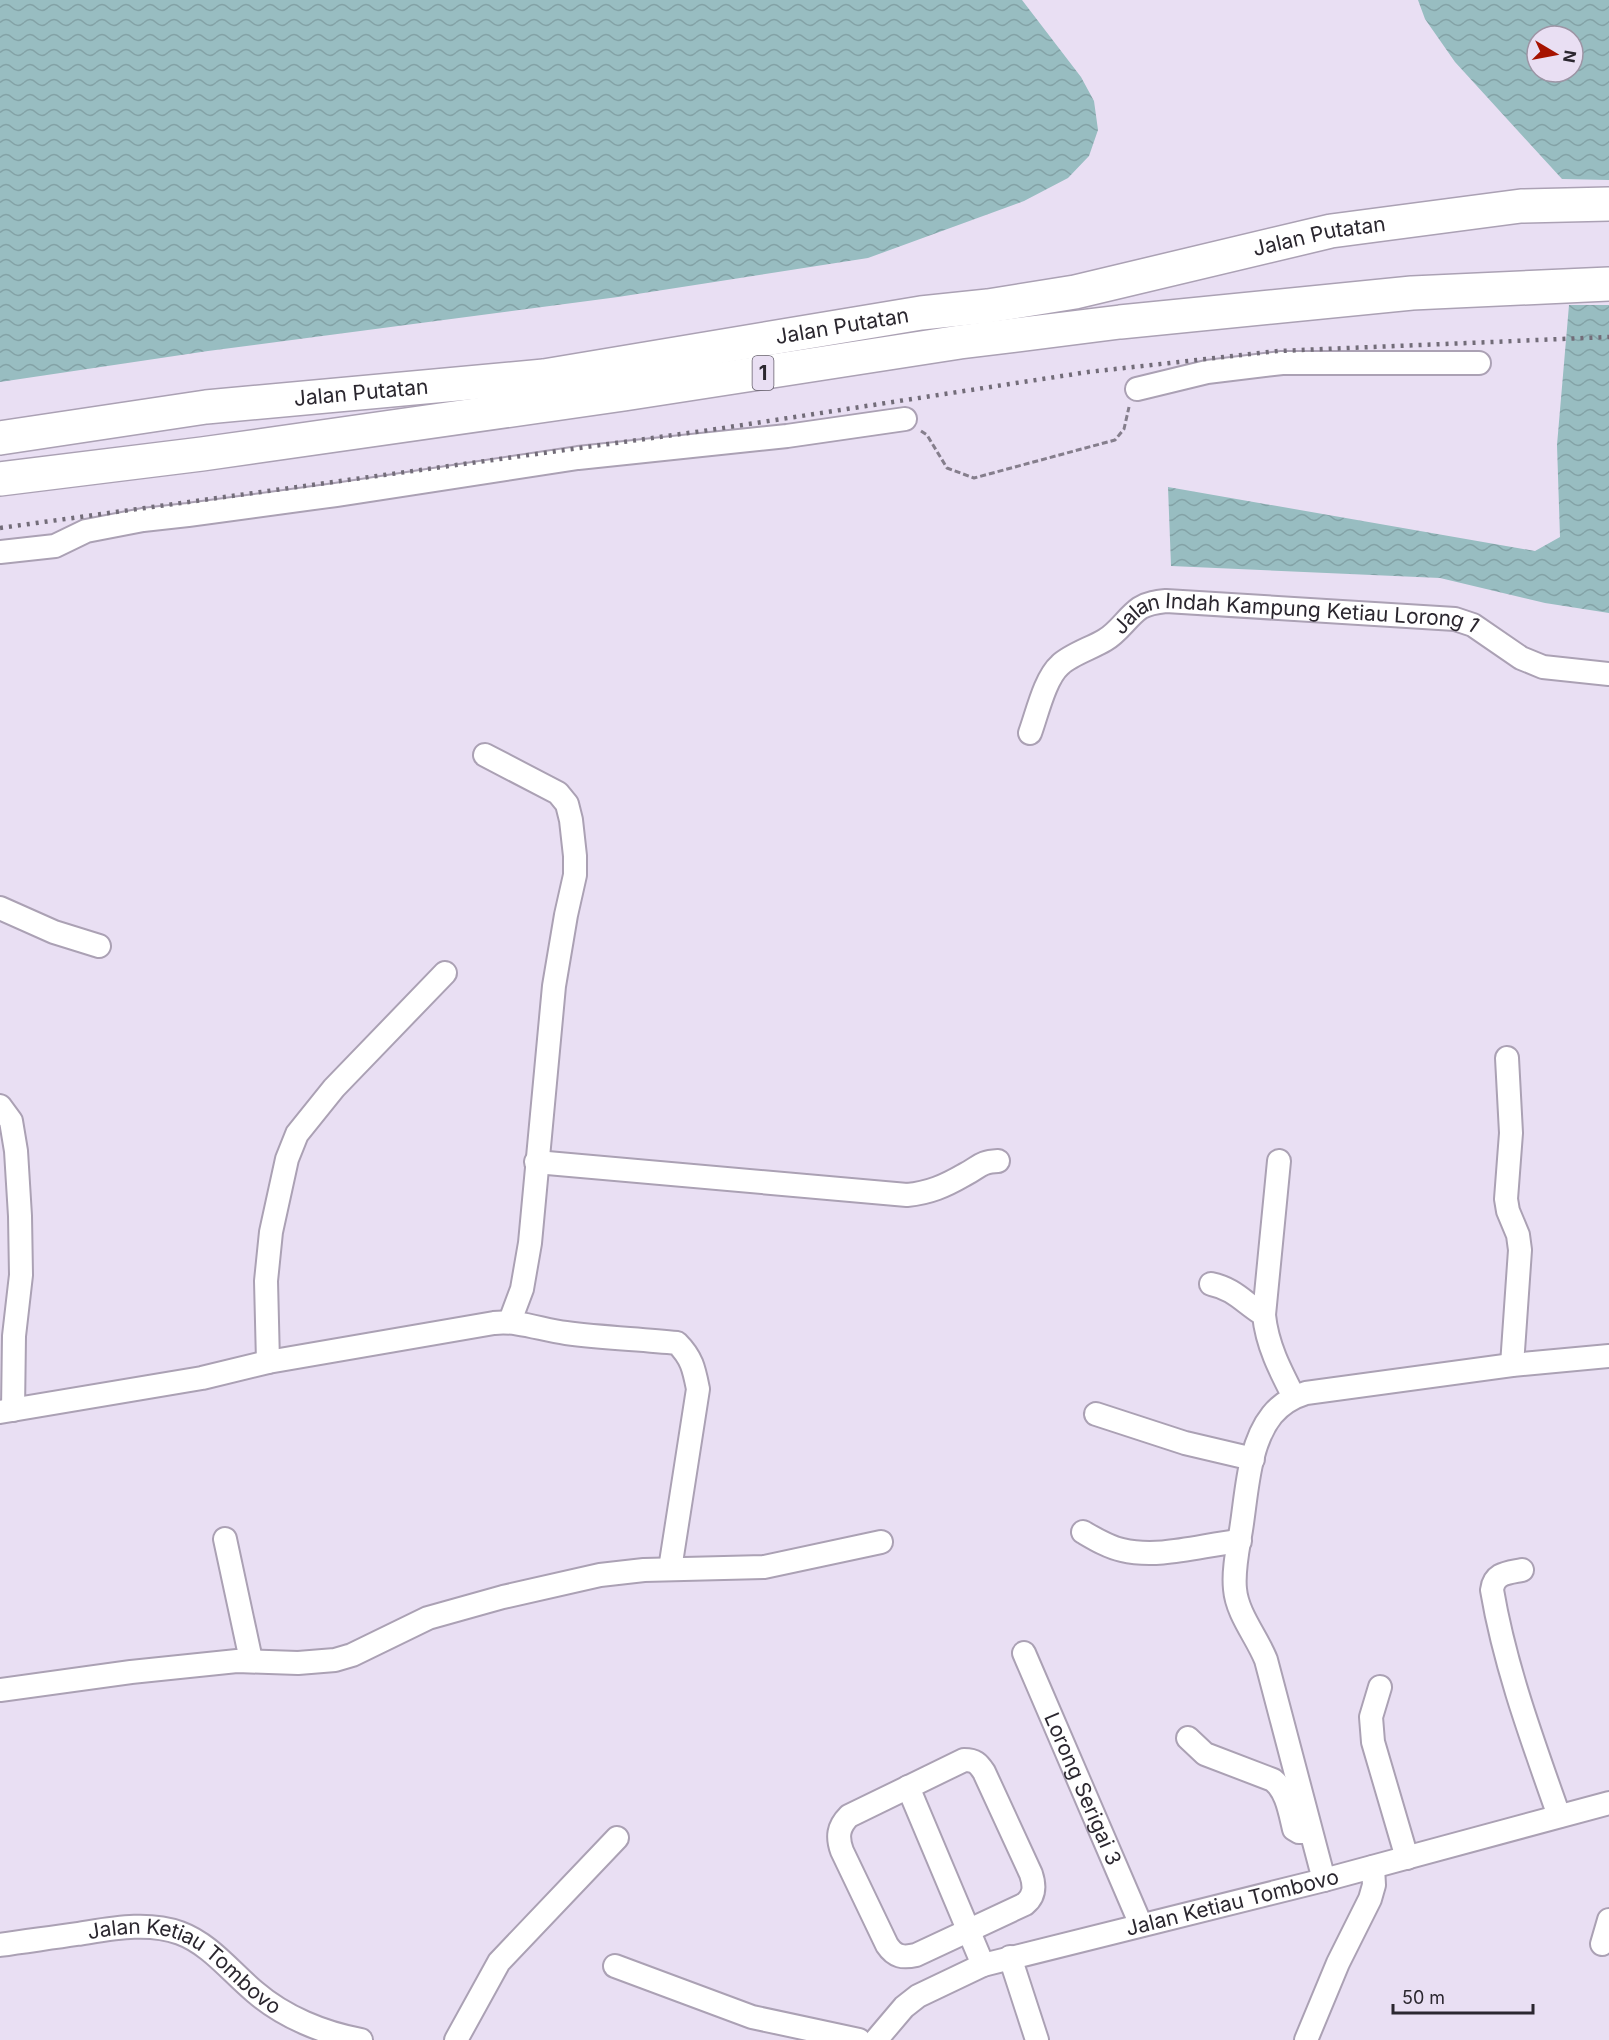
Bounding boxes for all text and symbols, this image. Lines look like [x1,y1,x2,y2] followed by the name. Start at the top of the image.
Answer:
[1525,24,1585,84] north arrow
[1559,49,1581,64] text: N
[1250,211,1387,261] street label: Jalan Putatan
[773,302,911,349] street label: Jalan Putatan
[752,356,774,390] road number: 1
[293,374,429,411] street label: Jalan Putatan
[1107,588,1484,639] text: Jalan Indah Kampung Ketiau Lorong 1
[1111,619,1485,651] street label: Jalan Indah Kampung Ketiau Lorong 1
[1039,1709,1127,1869] street label: Lorong Serigai 3
[1123,1864,1341,1941] street label: Jalan Ketiau Tombovo
[86,1914,286,2019] street label: Jalan Ketiau Tombovo
[1393,1977,1532,2015] scale bar
[1402,1987,1445,2008] text: 50 m

